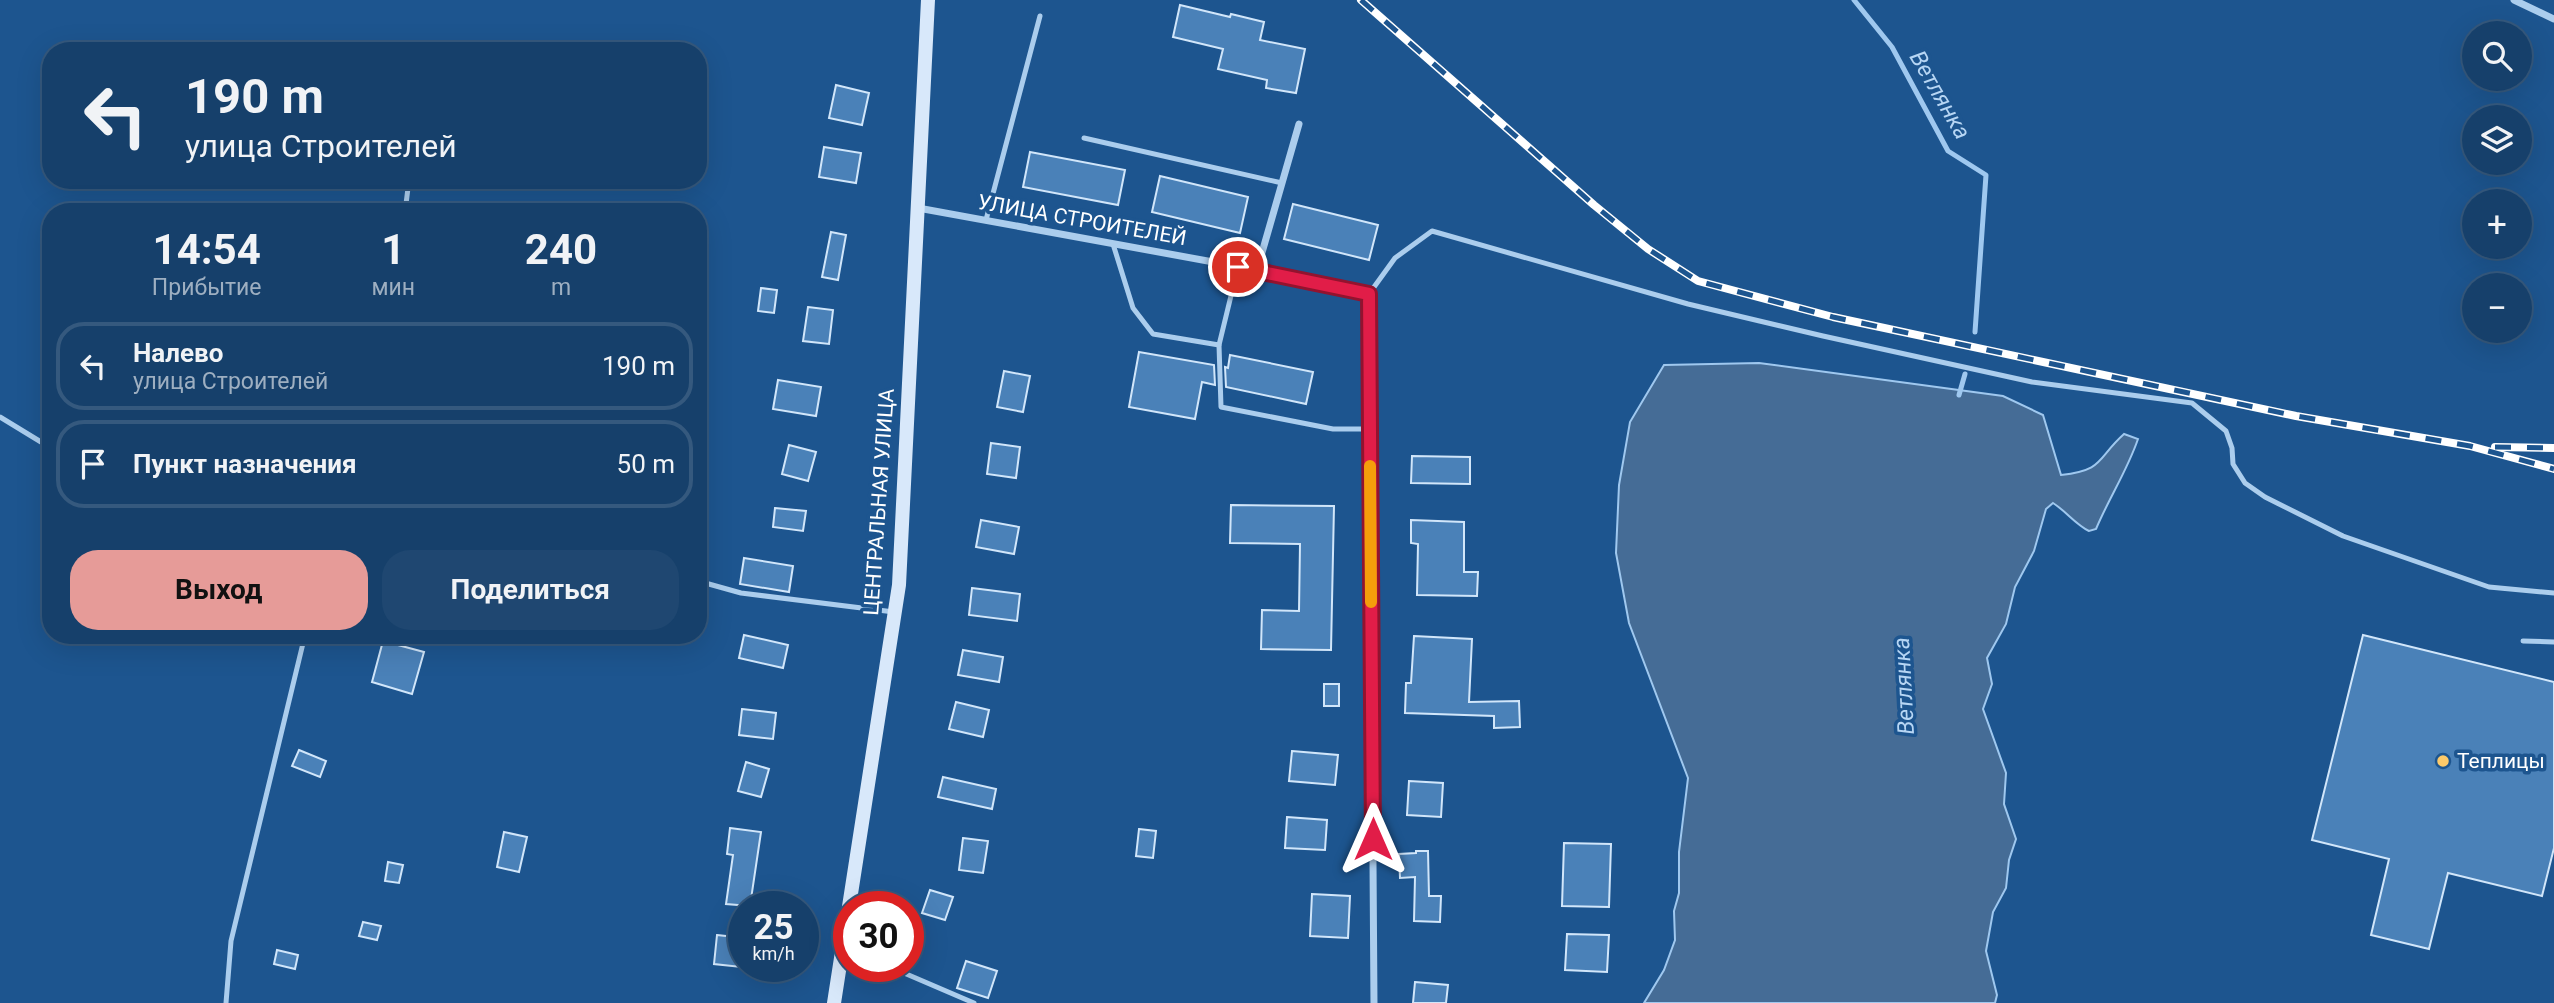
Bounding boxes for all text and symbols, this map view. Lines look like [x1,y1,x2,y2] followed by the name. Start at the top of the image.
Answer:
[2462,21,2532,343] map controls
[2462,21,2532,91] button: search
[1904,46,1976,144] water label: Ветлянка
[185,68,324,125] text: 190 m
[70,70,161,161] icon: left
[2462,105,2532,175] button: layers
[185,127,457,165] text: улица Строителей
[2462,189,2532,259] button: +
[976,190,1188,250] street label: УЛИЦА СТРОИТЕЛЕЙ
[153,225,261,274] text: 14:54
[381,225,405,274] text: 1
[525,225,597,274] text: 240
[1208,237,1268,297] pin
[1219,248,1257,286] icon: arrive
[2462,273,2532,343] button: −
[152,274,262,301] text: Прибытие
[371,274,415,301] text: мин
[551,274,571,301] text: m
[133,338,223,368] text: Налево
[74,347,112,385] icon: left
[602,351,675,381] text: 190 m
[133,368,328,395] text: улица Строителей
[859,387,899,616] street label: ЦЕНТРАЛЬНАЯ УЛИЦА
[74,445,112,483] icon: arrive
[133,449,357,479] text: Пункт назначения
[617,449,675,479] text: 50 m
[70,550,368,630] button: Выход
[382,550,679,630] button: Поделиться
[1888,637,1920,735] water label: Ветлянка
[2457,749,2545,773] place label: Теплицы
[2435,753,2451,769] marker: Теплицы
[1336,802,1410,876] position arrow
[833,891,924,982] speed limit sign: 30
[753,907,794,948] text: 25
[752,943,795,964] text: km/h

